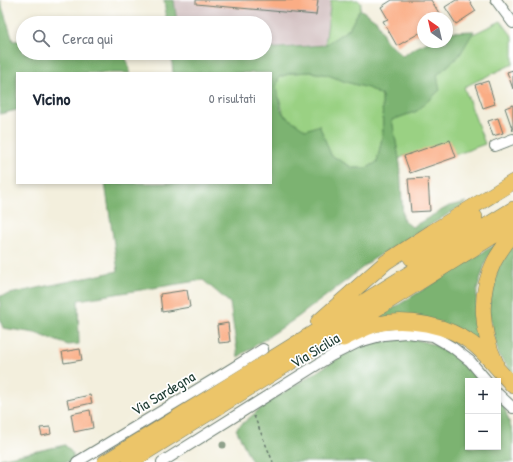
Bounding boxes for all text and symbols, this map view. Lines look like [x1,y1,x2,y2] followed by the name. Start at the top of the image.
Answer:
[417,12,453,48] north arrow
[16,16,272,60] search box
[30,27,52,49] icon: search
[62,28,113,49] text: Cerca qui
[32,87,70,110] text: Vicino
[209,89,256,107] text: 0 risultati
[287,327,344,373] street label: Via Sicilia
[127,366,199,420] street label: Via Sardegna
[465,378,501,450] map controls
[465,378,501,414] button: +
[465,414,501,450] button: −

